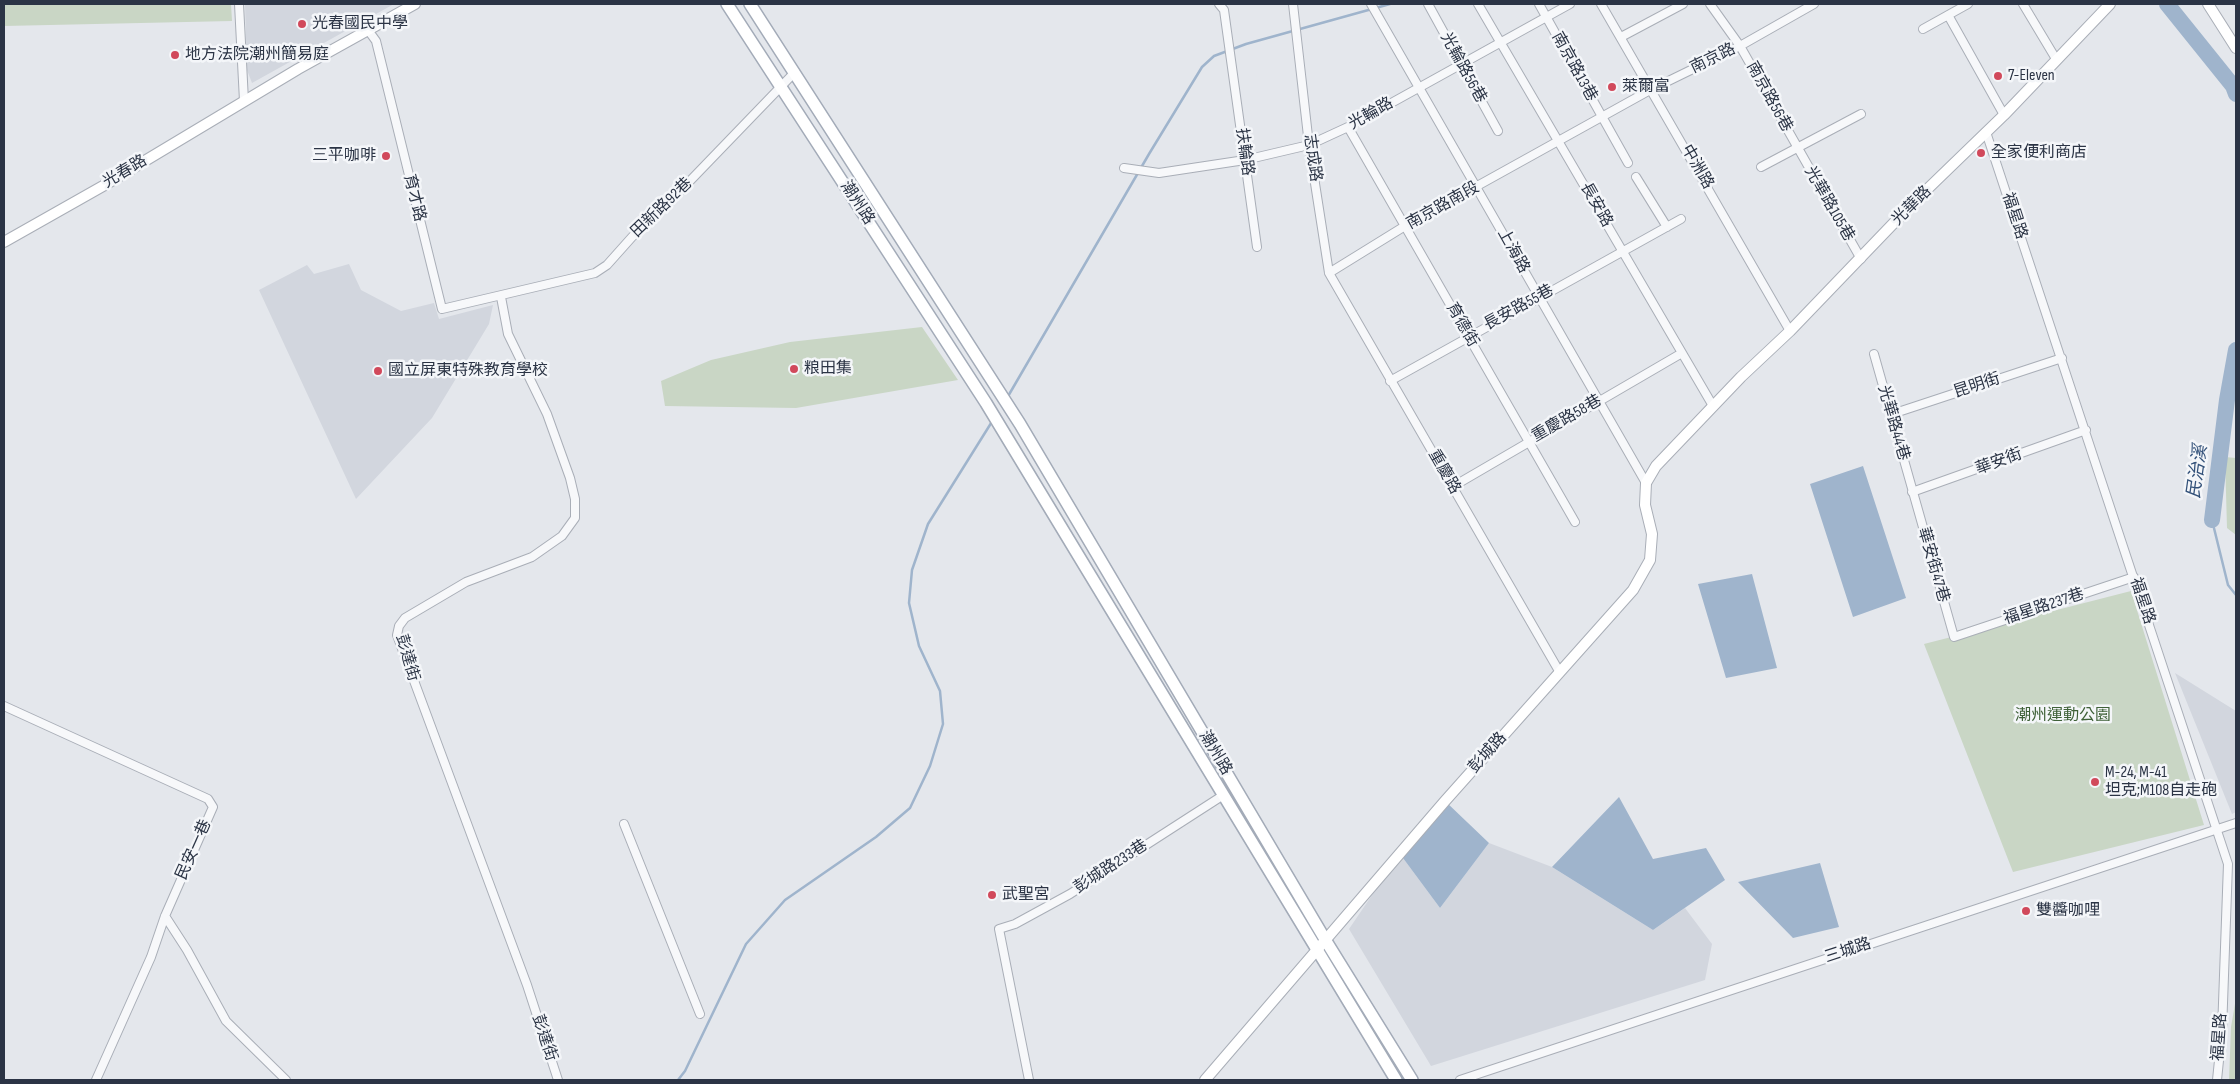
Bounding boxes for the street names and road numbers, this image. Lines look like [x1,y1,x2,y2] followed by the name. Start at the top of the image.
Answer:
[1436,29,1490,107] street label: 光輪路56巷
[1547,29,1601,105] street label: 南京路13巷
[1687,40,1739,78] street label: 南京路
[1742,58,1796,136] street label: 南京路56巷
[1345,94,1397,134] street label: 光輪路
[1231,127,1257,177] street label: 扶輪路
[1299,133,1325,183] street label: 志成路
[1677,141,1717,193] street label: 中洲路
[99,151,151,193] street label: 光春路
[1800,163,1858,245] street label: 光華路105巷
[399,172,429,224] street label: 育才路
[627,174,697,242] street label: 田新路92巷
[836,178,878,228] street label: 潮州路
[1403,178,1483,234] street label: 南京路南段
[1576,179,1616,231] street label: 長安路
[1888,182,1936,230] street label: 光華路
[1997,190,2031,242] street label: 福星路
[1493,225,1533,277] street label: 上海路
[1481,281,1557,335] street label: 長安路55巷
[1442,299,1482,351] street label: 育德街
[1951,369,2003,403] street label: 昆明街
[1873,383,1913,463] street label: 光華路44巷
[1529,391,1605,447] street label: 重慶路58巷
[1973,445,2025,479] street label: 華安街
[1424,446,1464,498] street label: 重慶路
[1913,525,1953,605] street label: 華安街47巷
[2125,575,2159,627] street label: 福星路
[2001,585,2087,629] street label: 福星路237巷
[391,632,423,684] street label: 彭達街
[1194,727,1236,779] street label: 潮州路
[1465,729,1511,777] street label: 彭城路
[172,817,216,883] street label: 民安一巷
[1071,836,1151,898] street label: 彭城路233巷
[1822,934,1874,968] street label: 三城路
[527,1012,561,1064] street label: 彭達街
[2209,1012,2231,1062] street label: 福星路

